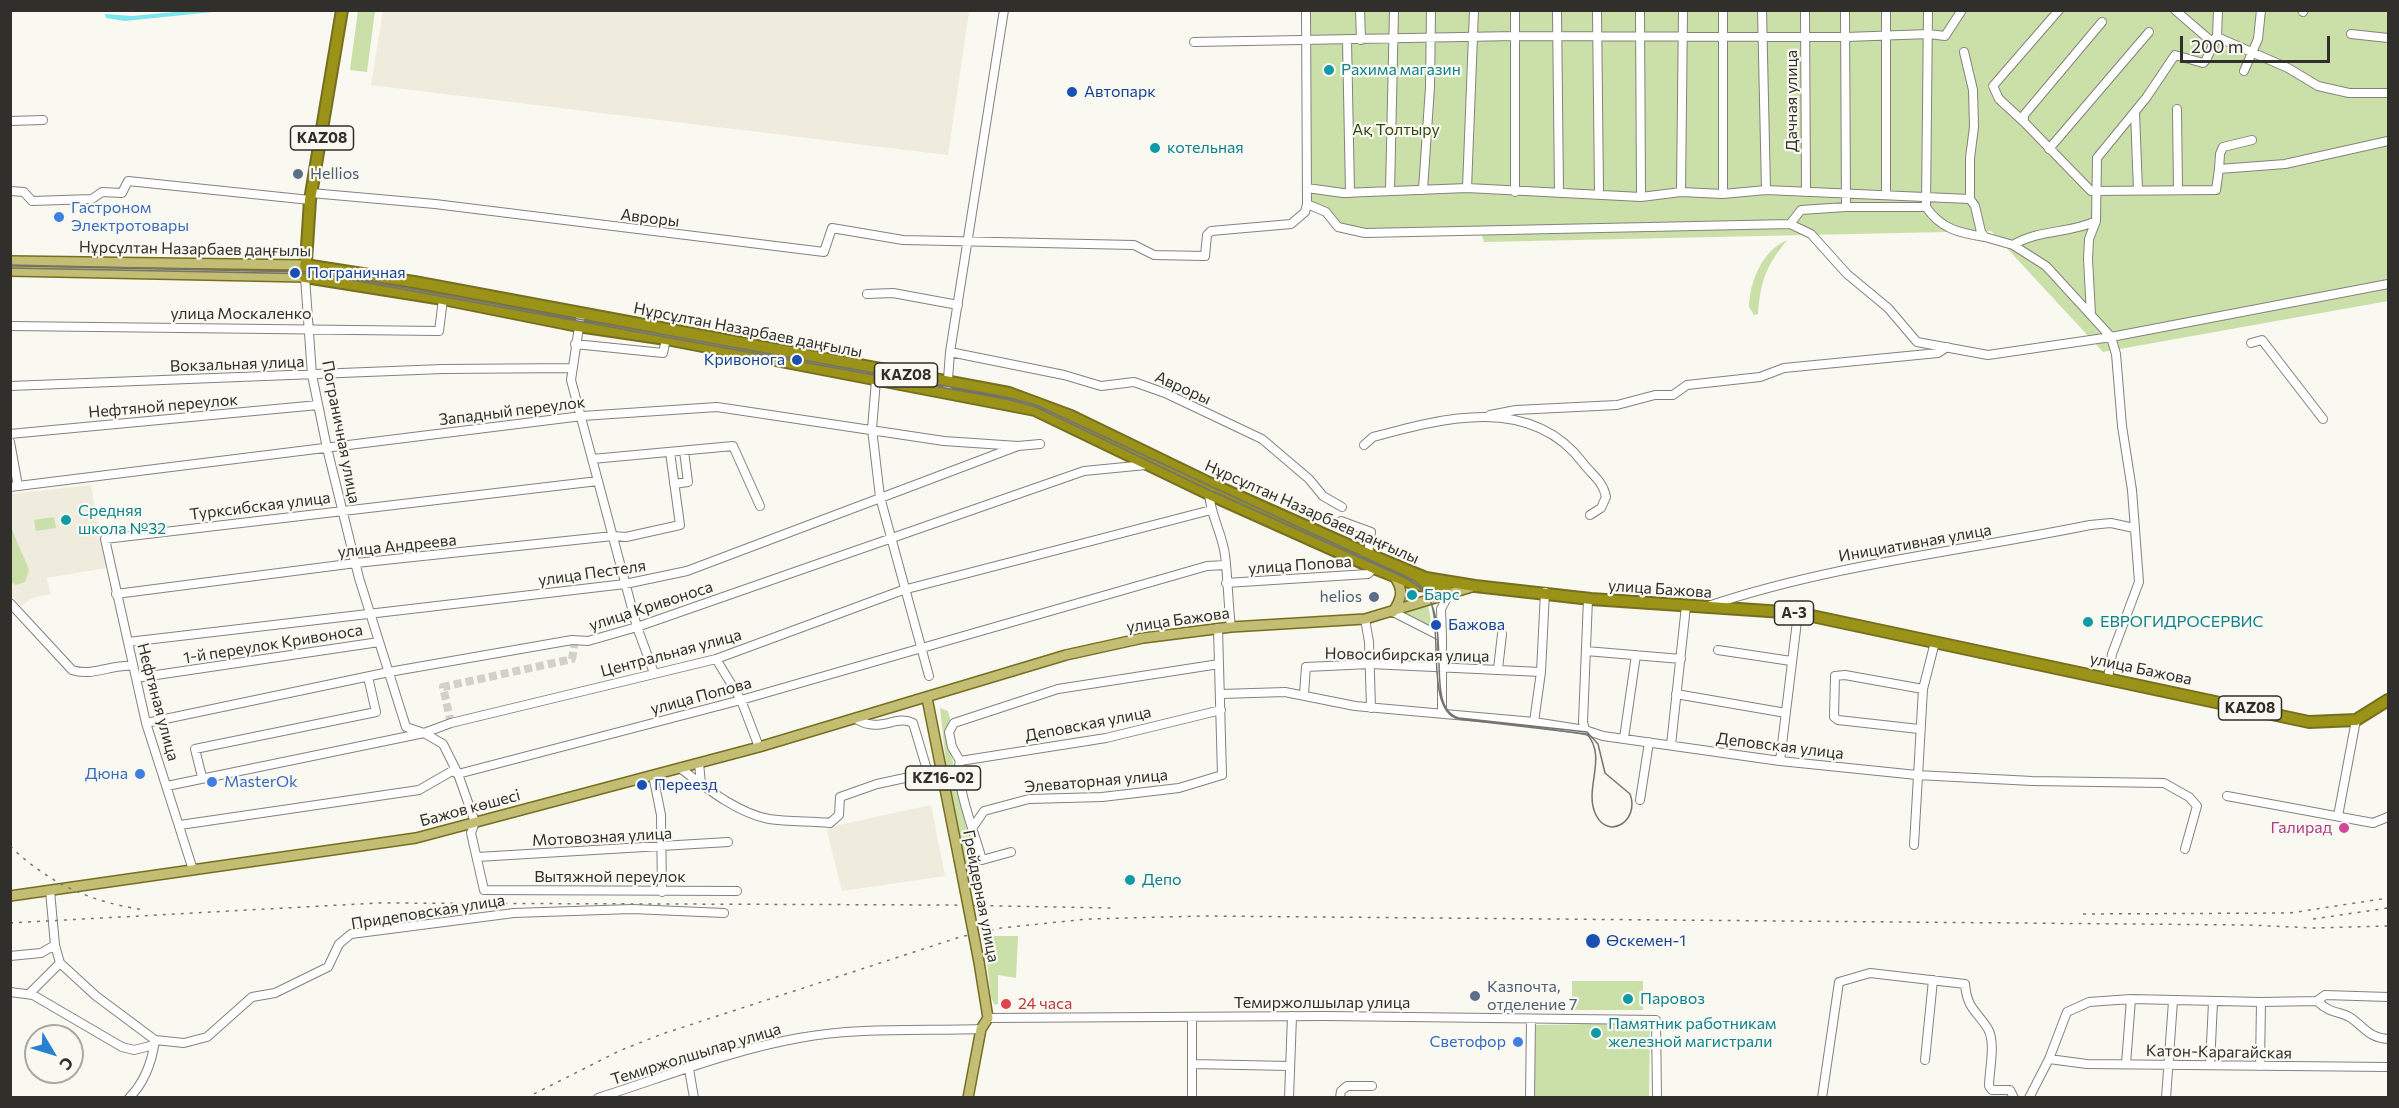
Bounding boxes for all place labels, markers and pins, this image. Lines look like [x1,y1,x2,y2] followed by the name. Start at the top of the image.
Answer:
[1341,60,1461,80] place label: Рахима магазин
[1322,63,1336,77] marker: Рахима магазин
[1084,82,1156,102] place label: Автопарк
[1065,85,1079,99] marker: Автопарк
[1167,138,1244,158] place label: котельная
[1148,141,1162,155] marker: котельная
[310,164,359,184] place label: Hellios
[291,167,305,181] marker: Hellios
[71,198,189,236] place label: Гастроном Электротовары
[52,210,66,224] marker: Гастроном Электротовары
[307,263,406,283] place label: Пограничная
[288,266,302,280] marker: Пограничная
[704,350,785,370] place label: Кривонога
[790,353,804,367] marker: Кривонога
[78,501,166,539] place label: Средняя школа №32
[59,513,73,527] marker: Средняя школа №32
[1424,585,1460,605] place label: Барс
[1320,587,1362,607] place label: helios
[1405,588,1419,602] marker: Барс
[1367,590,1381,604] marker: helios
[2100,612,2264,632] place label: ЕВРОГИДРОСЕРВИС
[1448,615,1505,635] place label: Бажова
[2081,615,2095,629] marker: ЕВРОГИДРОСЕРВИС
[1429,618,1443,632] marker: Бажова
[85,764,128,784] place label: Дюна
[133,767,147,781] marker: Дюна
[224,772,298,792] place label: MasterOk
[205,775,219,789] marker: MasterOk
[654,775,718,795] place label: Переезд
[635,778,649,792] marker: Переезд
[2271,818,2332,838] place label: Галирад
[2337,821,2351,835] marker: Галирад
[1142,870,1182,890] place label: Депо
[1123,873,1137,887] marker: Депо
[1606,931,1686,951] place label: Өскемен-1
[1584,932,1602,950] marker: Өскемен-1
[1487,977,1577,1015] place label: Казпочта, отделение 7
[1468,989,1482,1003] marker: Казпочта, отделение 7
[1640,989,1705,1009] place label: Паровоз
[1621,992,1635,1006] marker: Паровоз
[1018,994,1072,1014] place label: 24 часа
[999,997,1013,1011] marker: 24 часа
[1608,1014,1776,1052] place label: Памятник работникам железной магистрали
[1589,1026,1603,1040] marker: Памятник работникам железной магистрали
[1430,1032,1506,1052] place label: Светофор
[1511,1035,1525,1049] marker: Светофор

